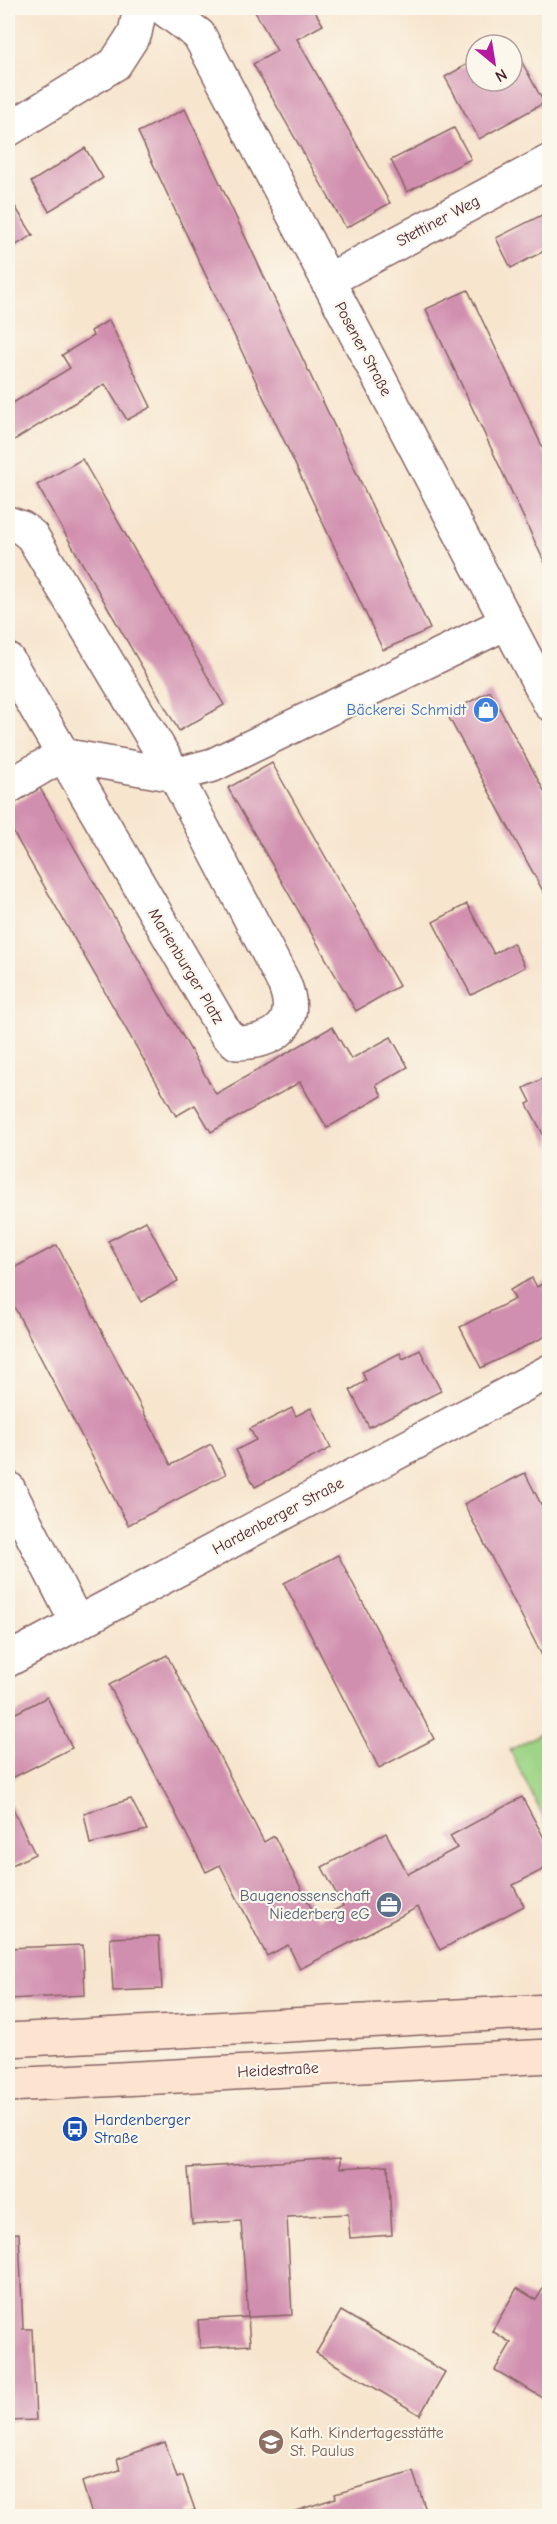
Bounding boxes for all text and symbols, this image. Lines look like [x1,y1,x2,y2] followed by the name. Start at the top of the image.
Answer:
[464,33,524,93] north arrow
[492,65,510,86] text: N
[393,192,483,250] street label: Stettiner Weg
[331,299,395,399] street label: Posener Straße
[471,695,501,725] shop icon: Bäckerei Schmidt
[347,701,466,719] place label: Bäckerei Schmidt
[144,905,228,1027] street label: Marienburger Platz
[209,1474,347,1558] street label: Hardenberger Straße
[240,1887,370,1923] place label: Baugenossenschaft Niederberg eG
[374,1890,404,1920] office icon: Baugenossenschaft Niederberg eG
[237,2059,319,2081] street label: Heidestraße
[94,2111,191,2147] place label: Hardenberger Straße
[60,2114,90,2144] bus stop icon: Hardenberger Straße
[290,2424,444,2460] place label: Kath. Kindertagesstätte St. Paulus
[256,2427,286,2457] school or university icon: Kath. Kindertagesstätte St. Paulus

